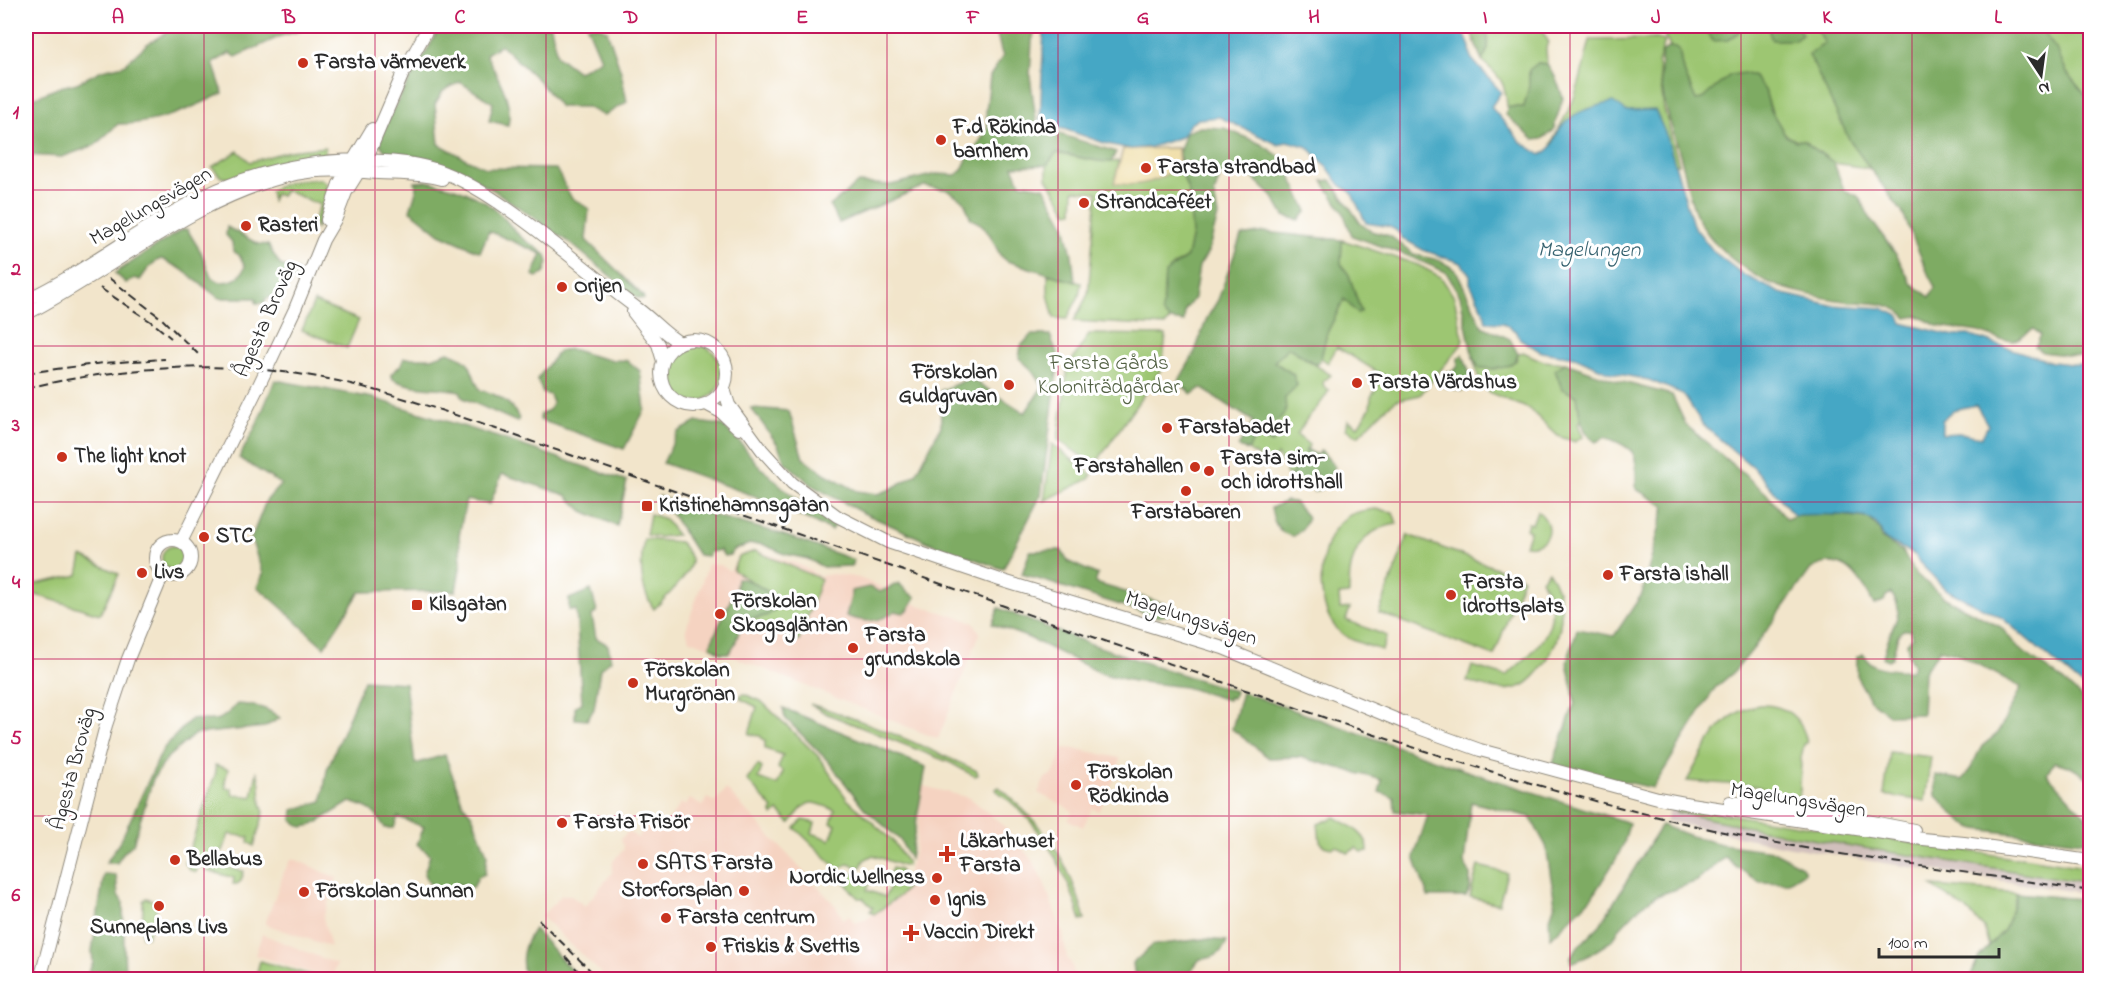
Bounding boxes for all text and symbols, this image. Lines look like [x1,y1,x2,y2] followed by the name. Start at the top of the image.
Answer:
[112,4,124,33] text: A
[281,4,296,33] text: B
[455,4,466,33] text: C
[623,4,638,33] text: D
[796,4,808,33] text: E
[966,4,980,33] text: F
[1137,4,1150,33] text: G
[1308,4,1320,33] text: H
[1483,4,1488,33] text: I
[1651,4,1661,33] text: J
[1822,4,1833,33] text: K
[1994,4,2002,33] text: L
[2011,45,2071,105] north arrow
[314,48,466,78] place label: Farsta värmeverk
[296,56,310,70] marker: Farsta värmeverk
[2036,75,2052,101] text: N
[13,99,20,128] text: 1
[952,113,1056,167] place label: F.d Rökinda barnhem
[934,133,948,147] marker: F.d Rökinda barnhem
[1157,153,1316,183] place label: Farsta strandbad
[84,160,219,256] street label: Magelungsvägen
[1139,161,1153,175] marker: Farsta strandbad
[1096,188,1213,218] place label: Strandcaféet
[1077,196,1091,210] marker: Strandcaféet
[258,211,319,241] place label: Rasteri
[239,219,253,233] marker: Rasteri
[1538,235,1641,267] water label: Magelungen
[227,255,308,383] street label: Ågesta Broväg
[10,256,21,285] text: 2
[574,272,622,302] place label: Orijen
[555,280,569,294] marker: Orijen
[1038,349,1180,405] park label: Farsta Gårds Koloniträdgårdar
[899,358,997,414] place label: Förskolan Guldgruvan
[1368,368,1517,398] place label: Farsta Värdshus
[1350,376,1364,390] marker: Farsta Värdshus
[1002,378,1016,392] marker: Förskolan Guldgruvan
[11,412,20,441] text: 3
[1178,413,1291,443] place label: Farstabadet
[1160,421,1174,435] marker: Farstabadet
[74,442,187,474] place label: The light knot
[1220,444,1343,498] place label: Farsta sim- och idrottshall
[55,450,69,464] marker: The light knot
[1073,452,1183,482] place label: Farstahallen
[1188,460,1202,474] marker: Farstahallen
[1202,464,1216,478] marker: Farsta sim- och idrottshall
[1179,484,1193,498] marker: Farstabaren
[659,491,829,523] place label: Kristinehamnsgatan
[1130,498,1241,528] place label: Farstabaren
[640,499,654,513] marker: Kristinehamnsgatan
[216,522,254,552] place label: STC
[197,530,211,544] marker: STC
[154,558,185,588] place label: Livs
[1619,560,1729,590] place label: Farsta ishall
[135,566,149,580] marker: Livs
[1462,568,1565,622] place label: Farsta idrottsplats
[1601,568,1615,582] marker: Farsta ishall
[12,569,21,598] text: 4
[1121,584,1261,656] street label: Magelungsvägen
[731,587,848,643] place label: Förskolan Skogsgläntan
[1444,588,1458,602] marker: Farsta idrottsplats
[429,590,507,622] place label: Kilsgatan
[410,598,424,612] marker: Kilsgatan
[713,607,727,621] marker: Förskolan Skogsgläntan
[864,621,960,677] place label: Farsta grundskola
[846,641,860,655] marker: Farsta grundskola
[644,656,735,712] place label: Förskolan Murgrönan
[626,676,640,690] marker: Förskolan Murgrönan
[42,704,107,834] street label: Ågesta Broväg
[10,725,22,754] text: 5
[1087,758,1173,812] place label: Förskolan Rödkinda
[1728,775,1868,828] street label: Magelungsvägen
[1069,778,1083,792] marker: Förskolan Rödkinda
[573,808,691,838] place label: Farsta Frisör
[555,816,569,830] marker: Farsta Frisör
[959,827,1055,881] place label: Läkarhuset Farsta
[186,845,263,875] place label: Bellabus
[938,845,956,863] marker: Läkarhuset Farsta
[655,849,773,879] place label: SATS Farsta
[168,853,182,867] marker: Bellabus
[636,857,650,871] marker: SATS Farsta
[789,863,925,893] place label: Nordic Wellness
[930,871,944,885] marker: Nordic Wellness
[621,876,732,906] place label: Storforsplan
[315,877,474,907] place label: Förskolan Sunnan
[12,882,21,911] text: 6
[737,884,751,898] marker: Storforsplan
[297,885,311,899] marker: Förskolan Sunnan
[947,885,987,917] place label: Ignis
[928,893,942,907] marker: Ignis
[152,899,166,913] marker: Sunneplans Livs
[677,903,815,933] place label: Farsta centrum
[659,911,673,925] marker: Farsta centrum
[90,913,228,943] place label: Sunneplans Livs
[923,918,1036,948] place label: Vaccin Direkt
[1879,921,1999,959] scale bar
[902,924,920,942] marker: Vaccin Direkt
[1888,931,1928,957] text: 100 m
[722,932,860,962] place label: Friskis & Svettis
[704,940,718,954] marker: Friskis & Svettis

